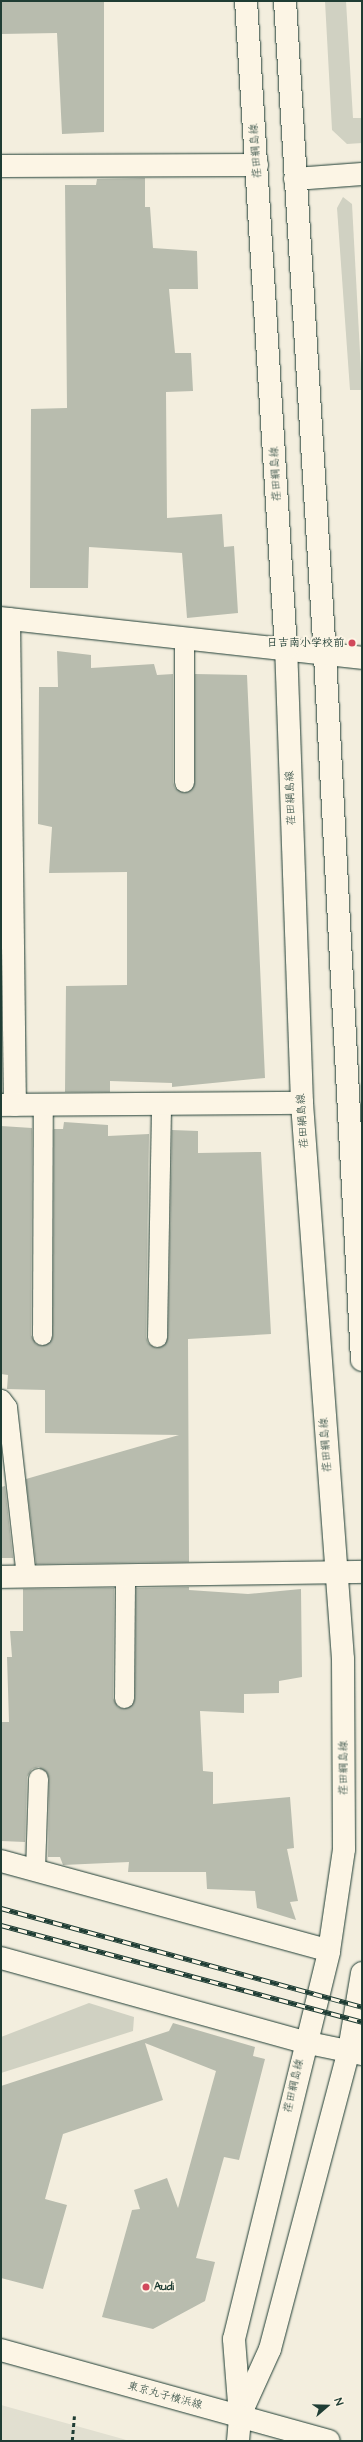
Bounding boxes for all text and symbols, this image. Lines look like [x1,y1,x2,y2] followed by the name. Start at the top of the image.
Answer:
[247,123,265,179] street label: 荏田綱島線
[268,446,284,502] street label: 荏田綱島線
[267,636,344,650] place label: 日吉南小学校前
[347,638,357,648] marker: 日吉南小学校前
[283,770,299,826] street label: 荏田綱島線
[294,1093,312,1149] street label: 荏田綱島線
[317,1417,335,1473] street label: 荏田綱島線
[337,1741,351,1795] street label: 荏田綱島線
[281,2058,307,2114] street label: 荏田綱島線
[154,2280,174,2294] place label: Audi
[141,2282,151,2292] marker: Audi
[126,2380,204,2412] street label: 東京丸子横浜線
[307,2386,347,2426] north arrow
[331,2396,347,2408] text: N

